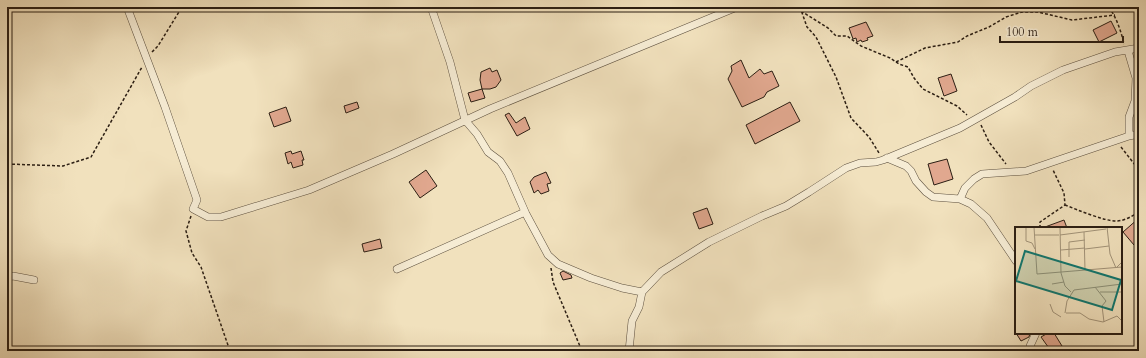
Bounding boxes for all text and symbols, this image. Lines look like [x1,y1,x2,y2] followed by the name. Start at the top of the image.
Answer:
[1000,18,1123,44] scale bar
[1006,24,1039,40] text: 100 m
[1015,227,1122,334] inset map

